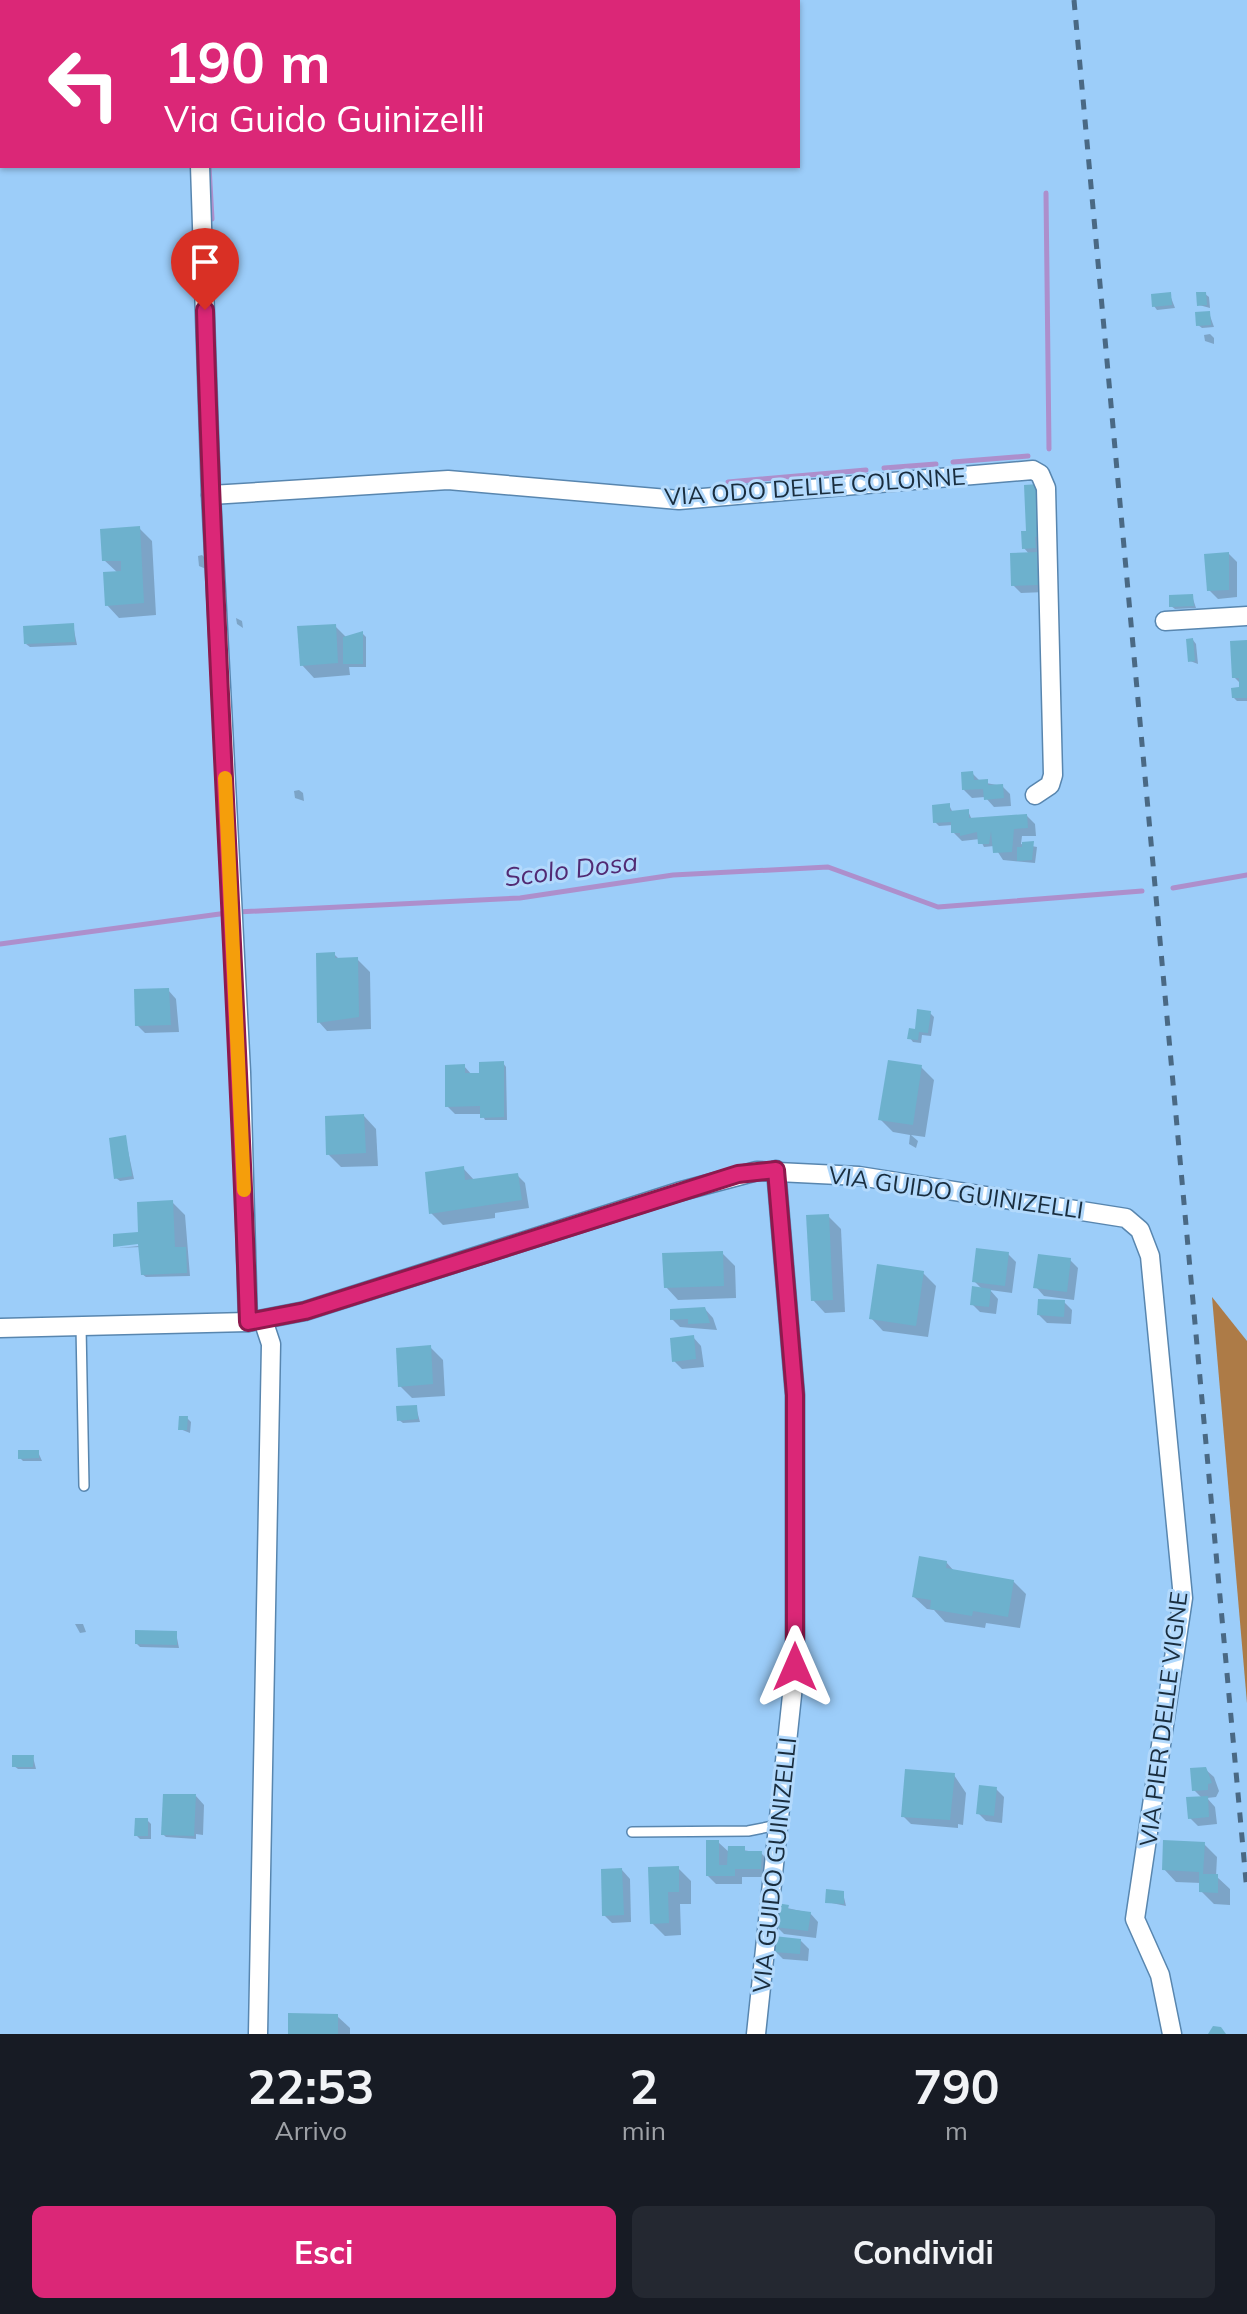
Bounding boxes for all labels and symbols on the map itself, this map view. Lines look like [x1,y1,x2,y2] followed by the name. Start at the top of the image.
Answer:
[171,228,239,310] pin
[663,461,967,511] street label: VIA ODO DELLE COLONNE
[502,844,640,894] water label: Scolo Dosa
[827,1159,1085,1225] street label: VIA GUIDO GUINIZELLI
[1132,1590,1194,1848] street label: VIA PIER DELLE VIGNE
[753,1625,837,1709] position arrow
[746,1736,802,1994] street label: VIA GUIDO GUINIZELLI

